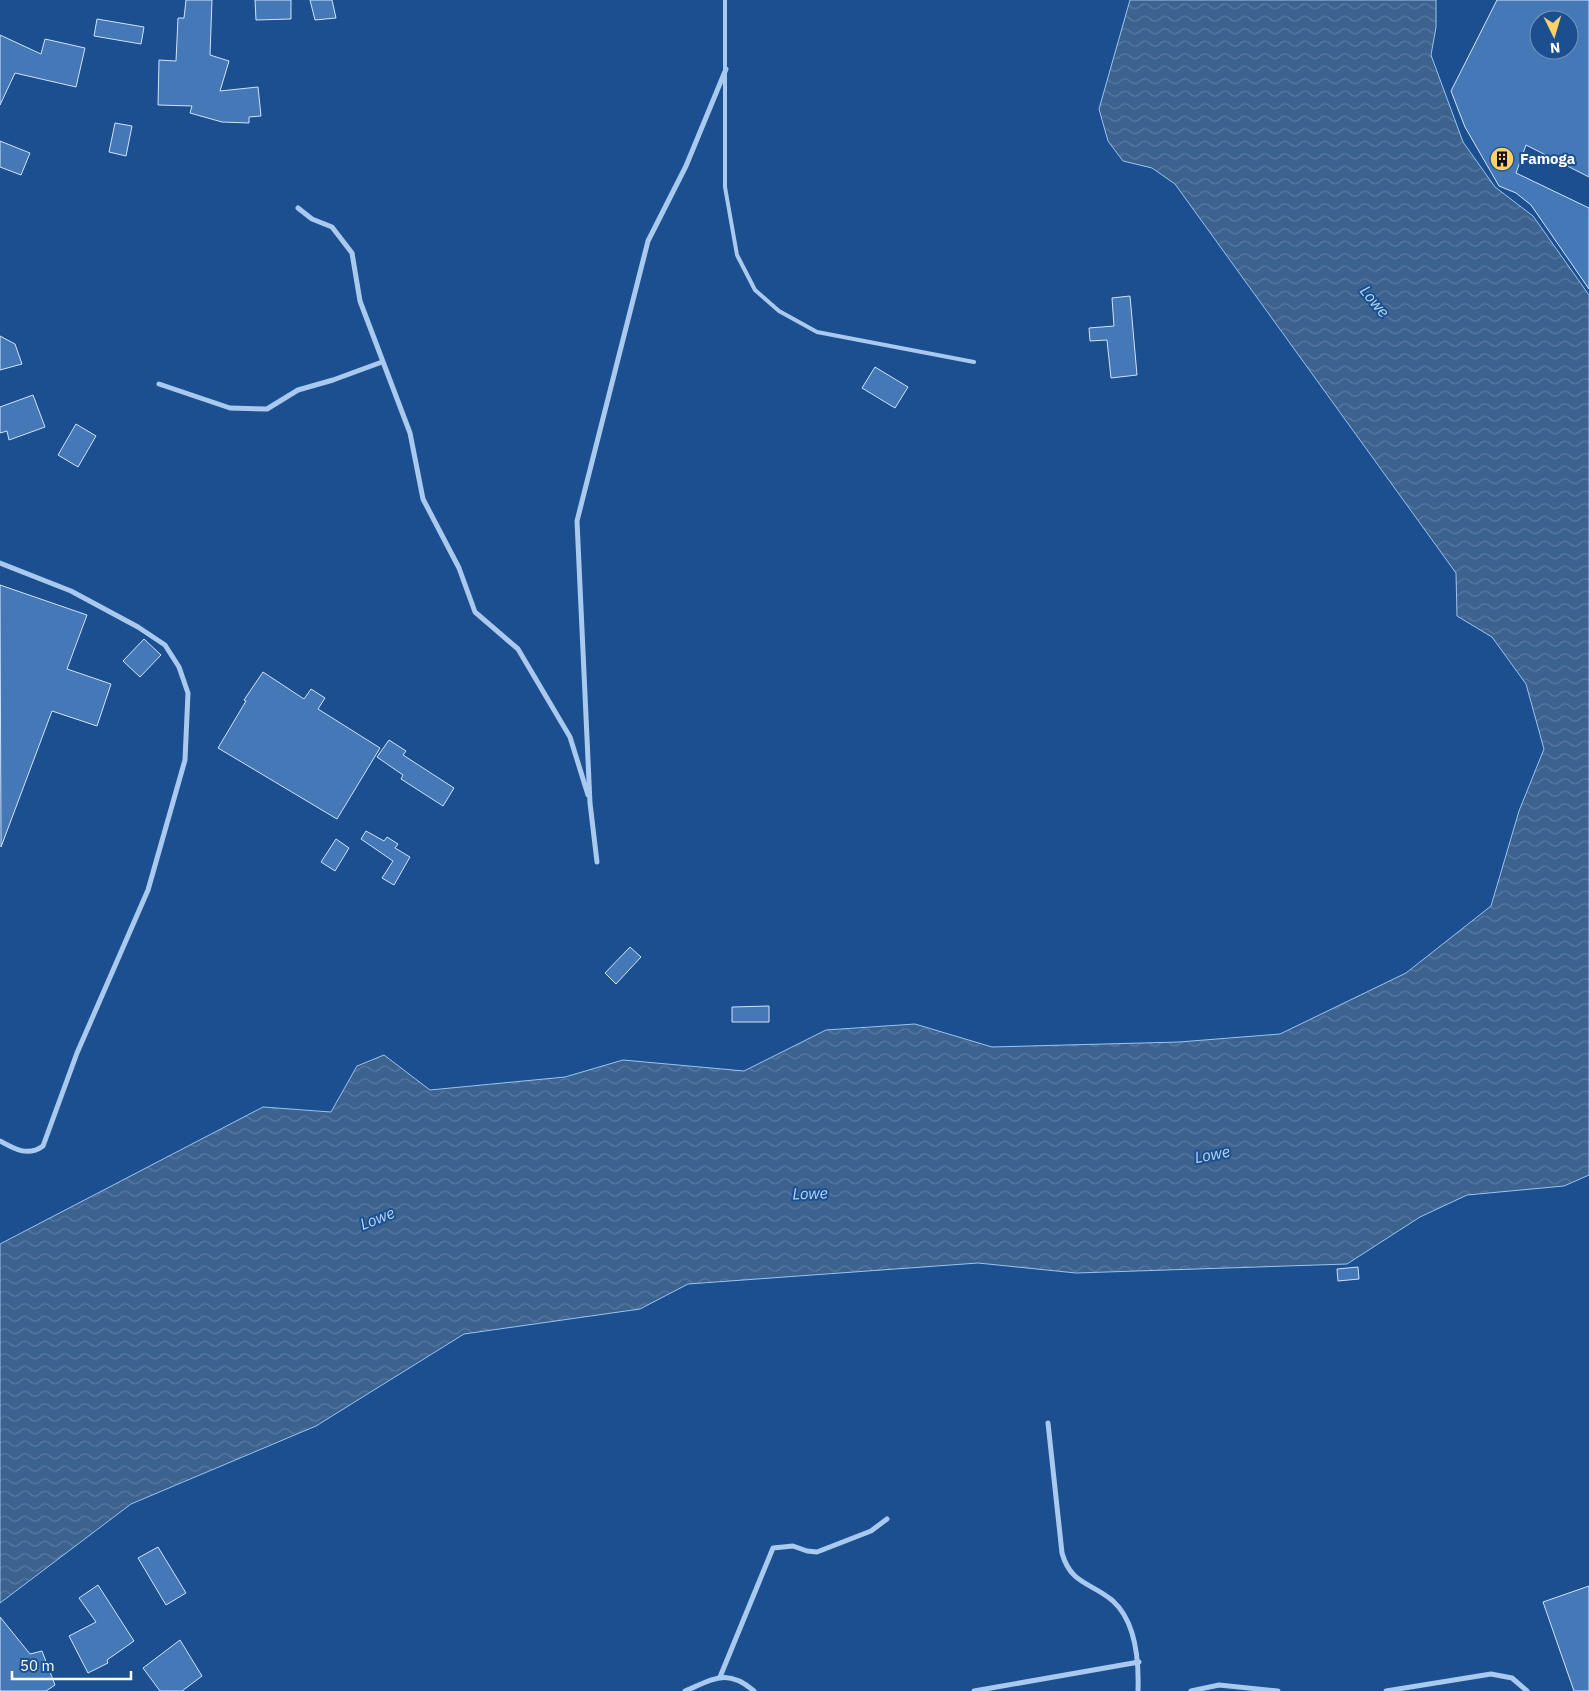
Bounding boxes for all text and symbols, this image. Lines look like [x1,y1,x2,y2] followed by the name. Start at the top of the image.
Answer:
[1529,10,1579,60] north arrow
[1549,39,1561,57] text: N
[1489,146,1515,172] building icon: Famoga
[1520,149,1576,168] place label: Famoga
[1356,281,1394,321] water label: Lowe
[1193,1141,1231,1167] water label: Lowe
[792,1182,828,1204] water label: Lowe
[357,1202,397,1234] water label: Lowe
[12,1648,131,1680] scale bar
[20,1656,55,1675] text: 50 m

